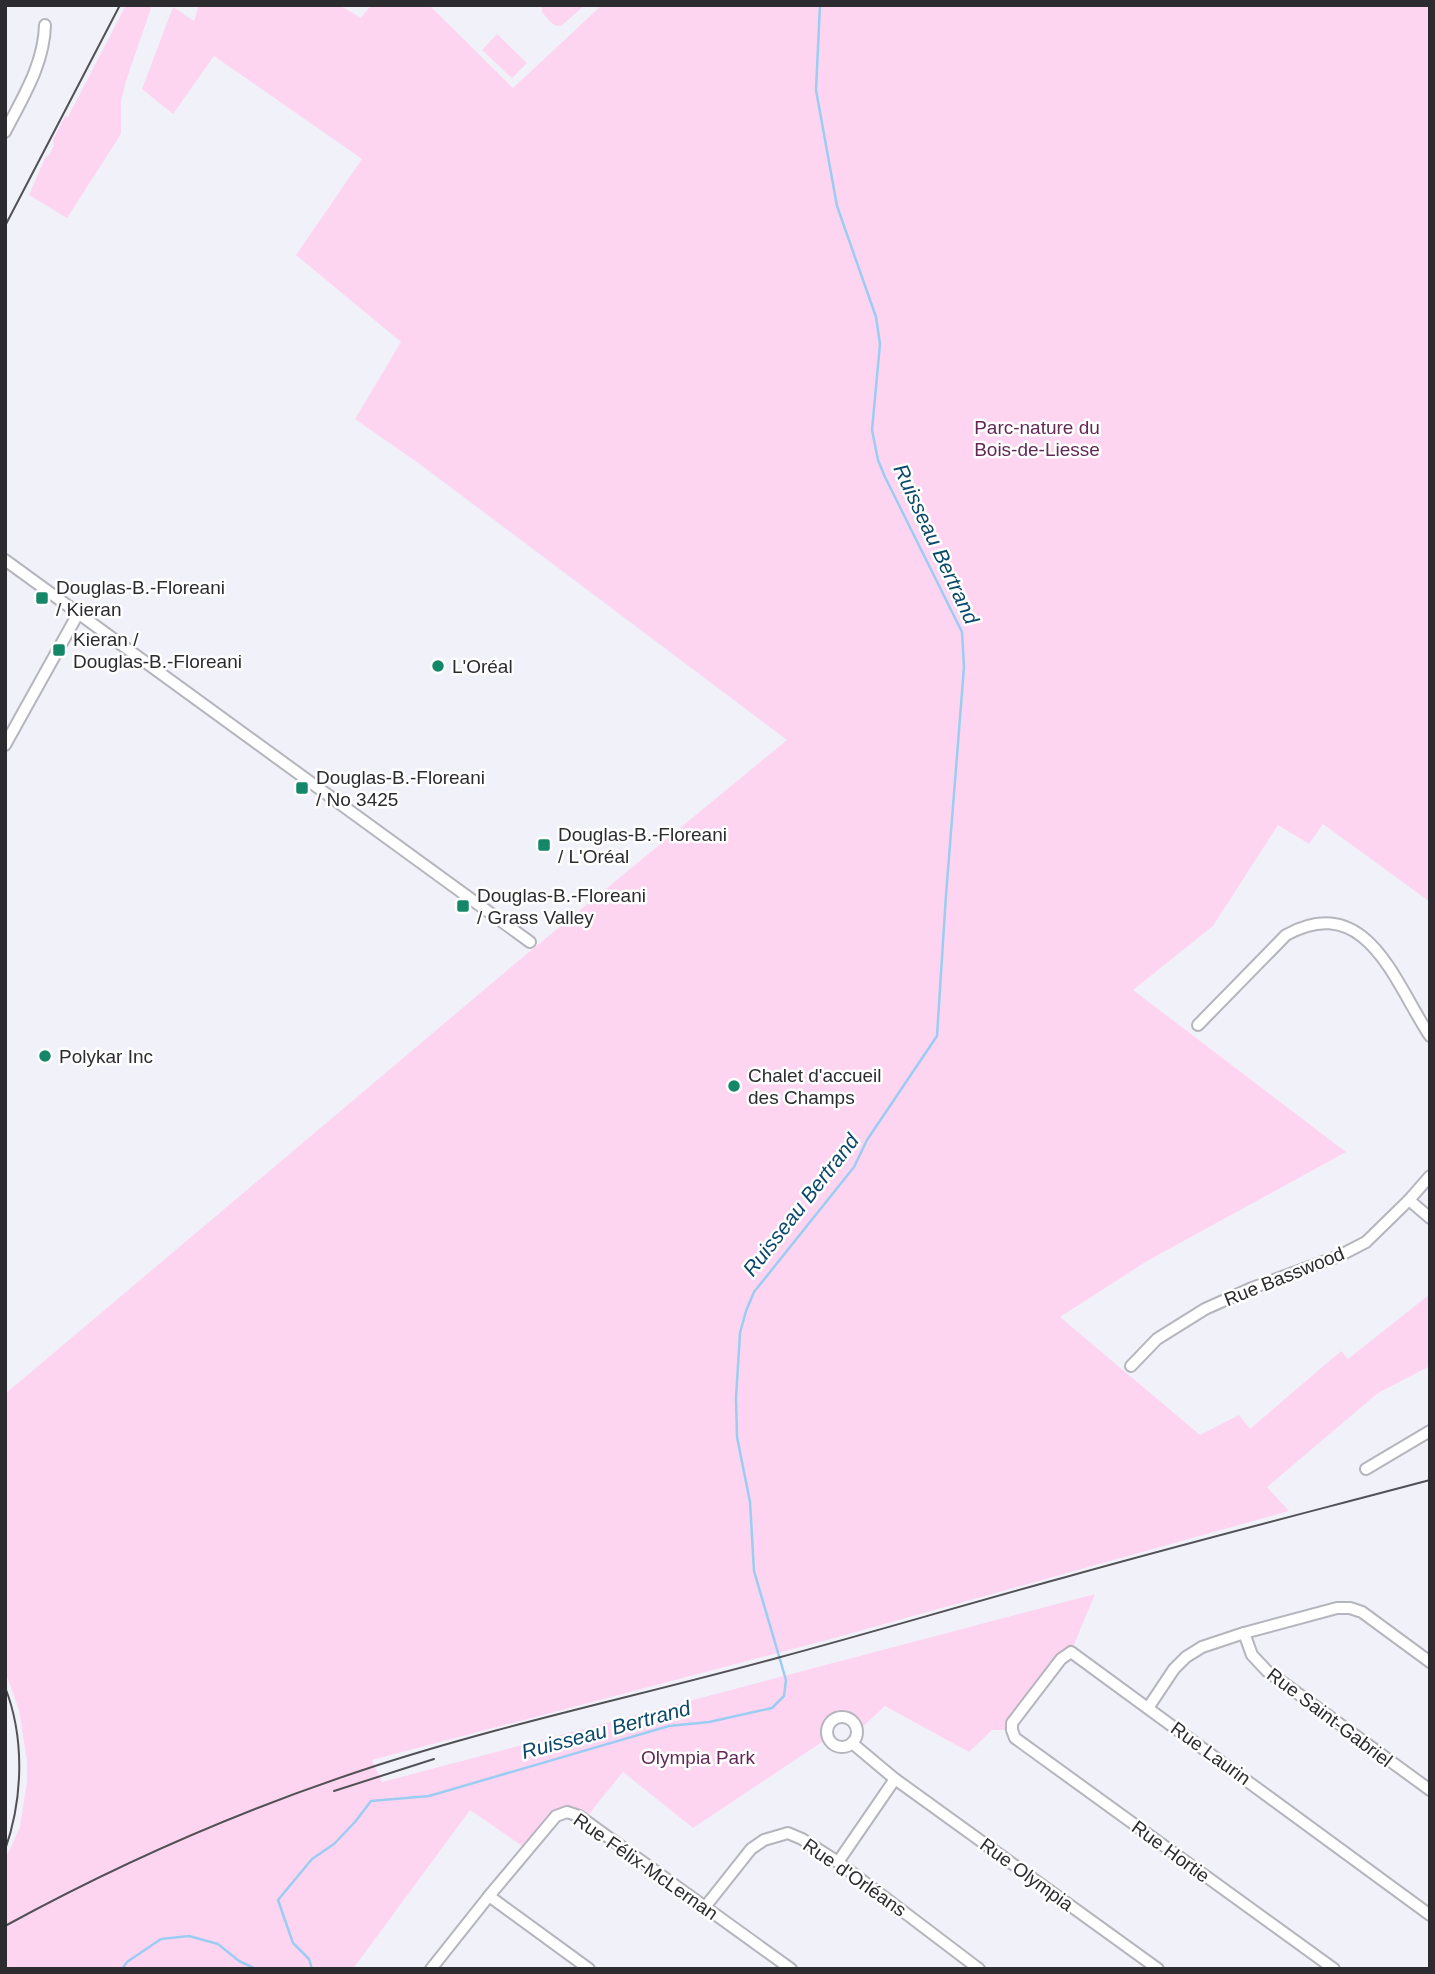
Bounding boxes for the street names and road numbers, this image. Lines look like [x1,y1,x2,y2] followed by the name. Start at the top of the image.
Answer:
[1221,1243,1347,1310] street label: Rue Basswood
[1263,1664,1396,1771] street label: Rue Saint-Gabriel
[1167,1718,1254,1789] street label: Rue Laurin
[570,1809,722,1924] street label: Rue Félix-McLernan
[1128,1816,1214,1887] street label: Rue Hortie
[799,1834,910,1921] street label: Rue d'Orléans
[976,1834,1078,1915] street label: Rue Olympia

